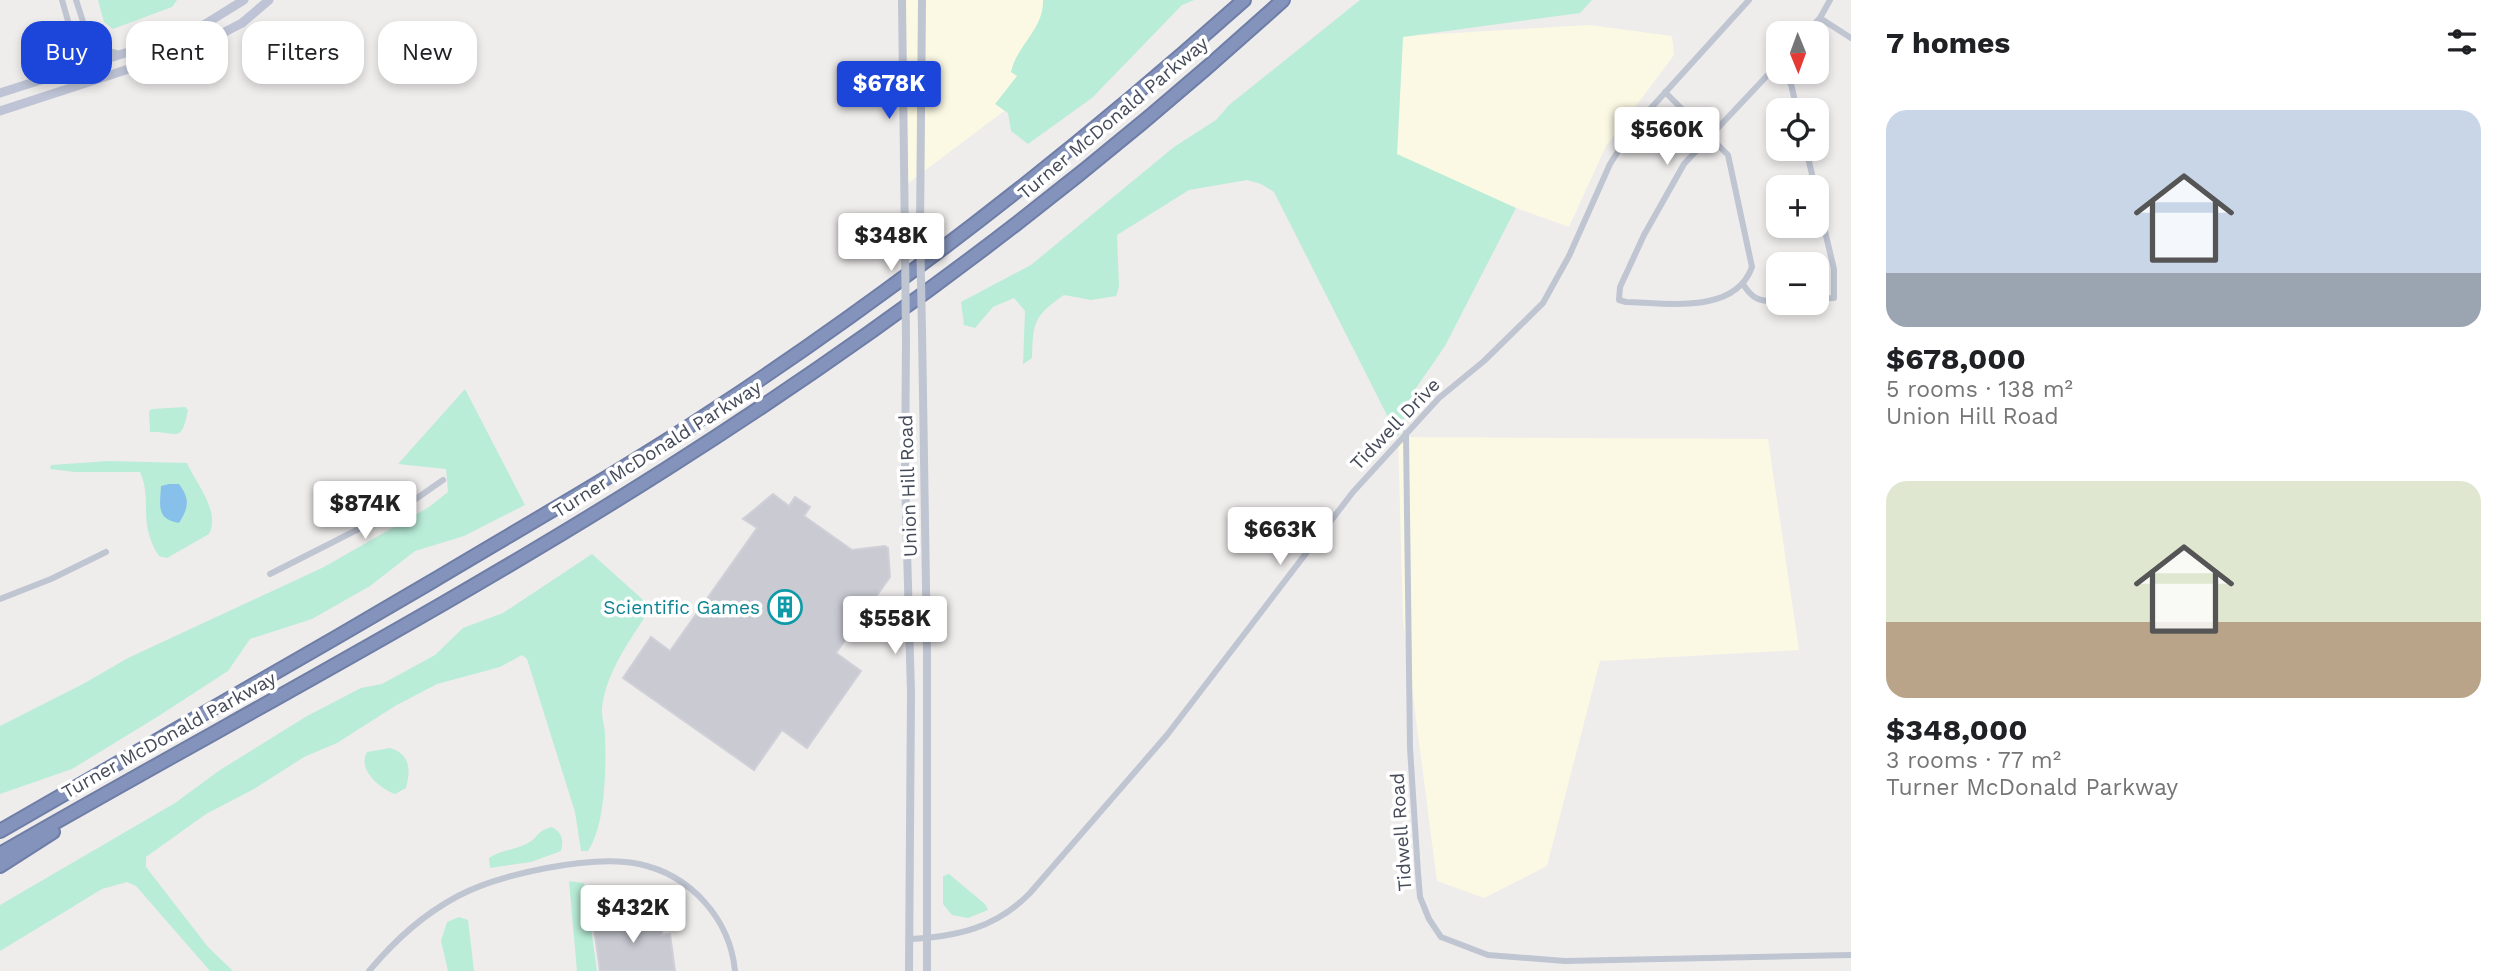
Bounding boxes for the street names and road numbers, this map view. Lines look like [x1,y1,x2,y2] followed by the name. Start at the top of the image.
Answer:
[1013,32,1213,204] street label: Turner McDonald Parkway
[1345,373,1445,475] street label: Tidwell Drive
[549,375,766,523] street label: Turner McDonald Parkway
[894,414,922,558] street label: Union Hill Road
[58,666,280,804] street label: Turner McDonald Parkway
[1385,772,1417,892] street label: Tidwell Road

